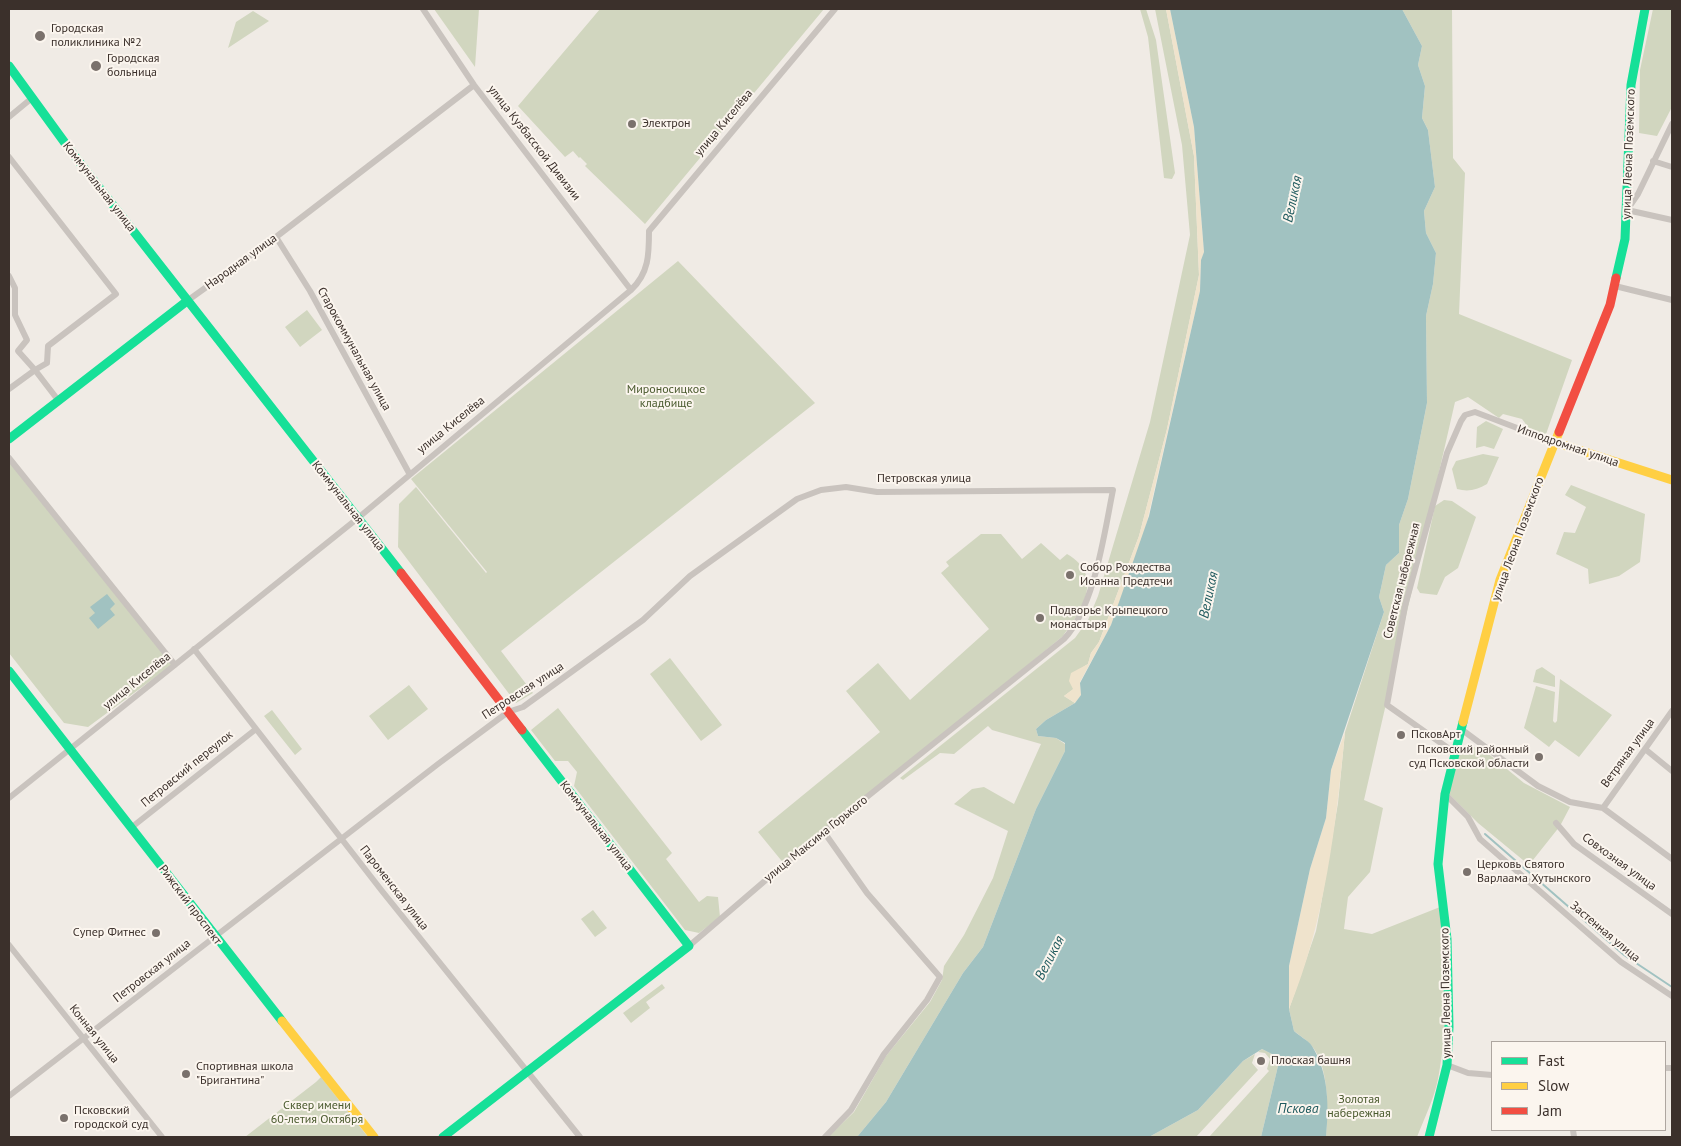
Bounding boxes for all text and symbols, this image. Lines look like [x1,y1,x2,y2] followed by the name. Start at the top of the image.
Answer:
[51,22,142,50] place label: Городская поликлиника №2
[33,29,47,43] marker: Городская поликлиника №2
[107,52,160,80] place label: Городская больница
[89,59,103,73] marker: Городская больница
[485,83,583,203] street label: улица Кузбасской Дивизии
[692,87,756,159] street label: улица Киселёва
[1620,88,1638,220] street label: улица Леона Поземского
[642,117,691,131] place label: Электрон
[626,118,638,130] marker: Электрон
[59,139,139,235] street label: Коммунальная улица
[1280,174,1306,224] water label: Великая
[202,231,280,293] street label: Народная улица
[314,285,394,413] street label: Старокоммунальная улица
[627,383,705,411] park label: Мироносицкое кладбище
[414,393,488,457] street label: улица Киселёва
[1515,422,1621,470] street label: Ипподромная улица
[308,458,388,554] street label: Коммунальная улица
[877,472,971,486] street label: Петровская улица
[1489,475,1547,603] street label: улица Леона Поземского
[1381,522,1423,640] street label: Советская набережная
[1080,561,1173,589] place label: Собор Рождества Иоанна Предтечи
[1064,569,1076,581] marker: Собор Рождества Иоанна Предтечи
[1196,570,1222,620] water label: Великая
[1050,604,1168,632] place label: Подворье Крыпецкого монастыря
[1034,612,1046,624] marker: Подворье Крыпецкого монастыря
[100,649,174,713] street label: улица Киселёва
[480,659,566,723] street label: Петровская улица
[1598,716,1658,790] street label: Ветряная улица
[138,728,236,810] street label: Петровский переулок
[1411,728,1460,742] place label: ПсковАрт
[1395,729,1407,741] marker: ПсковАрт
[1409,743,1529,771] place label: Псковский районный суд Псковской области
[1533,751,1545,763] marker: Псковский районный суд Псковской области
[556,778,636,874] street label: Коммунальная улица
[761,793,871,885] street label: улица Максима Горького
[1579,830,1659,894] street label: Совхозная улица
[356,843,432,933] street label: Пароменская улица
[1477,858,1591,886] place label: Церковь Святого Варлаама Хутынского
[155,862,225,948] street label: Рижский проспект
[1461,866,1473,878] marker: Церковь Святого Варлаама Хутынского
[1567,899,1643,965] street label: Застенная улица
[73,926,146,940] place label: Супер Фитнес
[150,927,162,939] marker: Супер Фитнес
[1438,927,1454,1059] street label: улица Леона Поземского
[1032,933,1068,983] water label: Великая
[110,936,194,1006] street label: Петровская улица
[66,1002,122,1066] street label: Конная улица
[1491,1041,1666,1131] legend
[1538,1051,1565,1070] text: Fast
[1271,1054,1351,1068] place label: Плоская башня
[1255,1055,1267,1067] marker: Плоская башня
[196,1060,293,1088] place label: Спортивная школа "Бригантина"
[180,1068,192,1080] marker: Спортивная школа "Бригантина"
[1538,1076,1569,1095] text: Slow
[1327,1093,1391,1121] park label: Золотая набережная
[271,1099,363,1127] park label: Сквер имени 60-летия Октября
[1278,1101,1318,1117] water label: Пскова
[1538,1101,1562,1120] text: Jam
[74,1104,148,1132] place label: Псковский городской суд
[58,1112,70,1124] marker: Псковский городской суд

